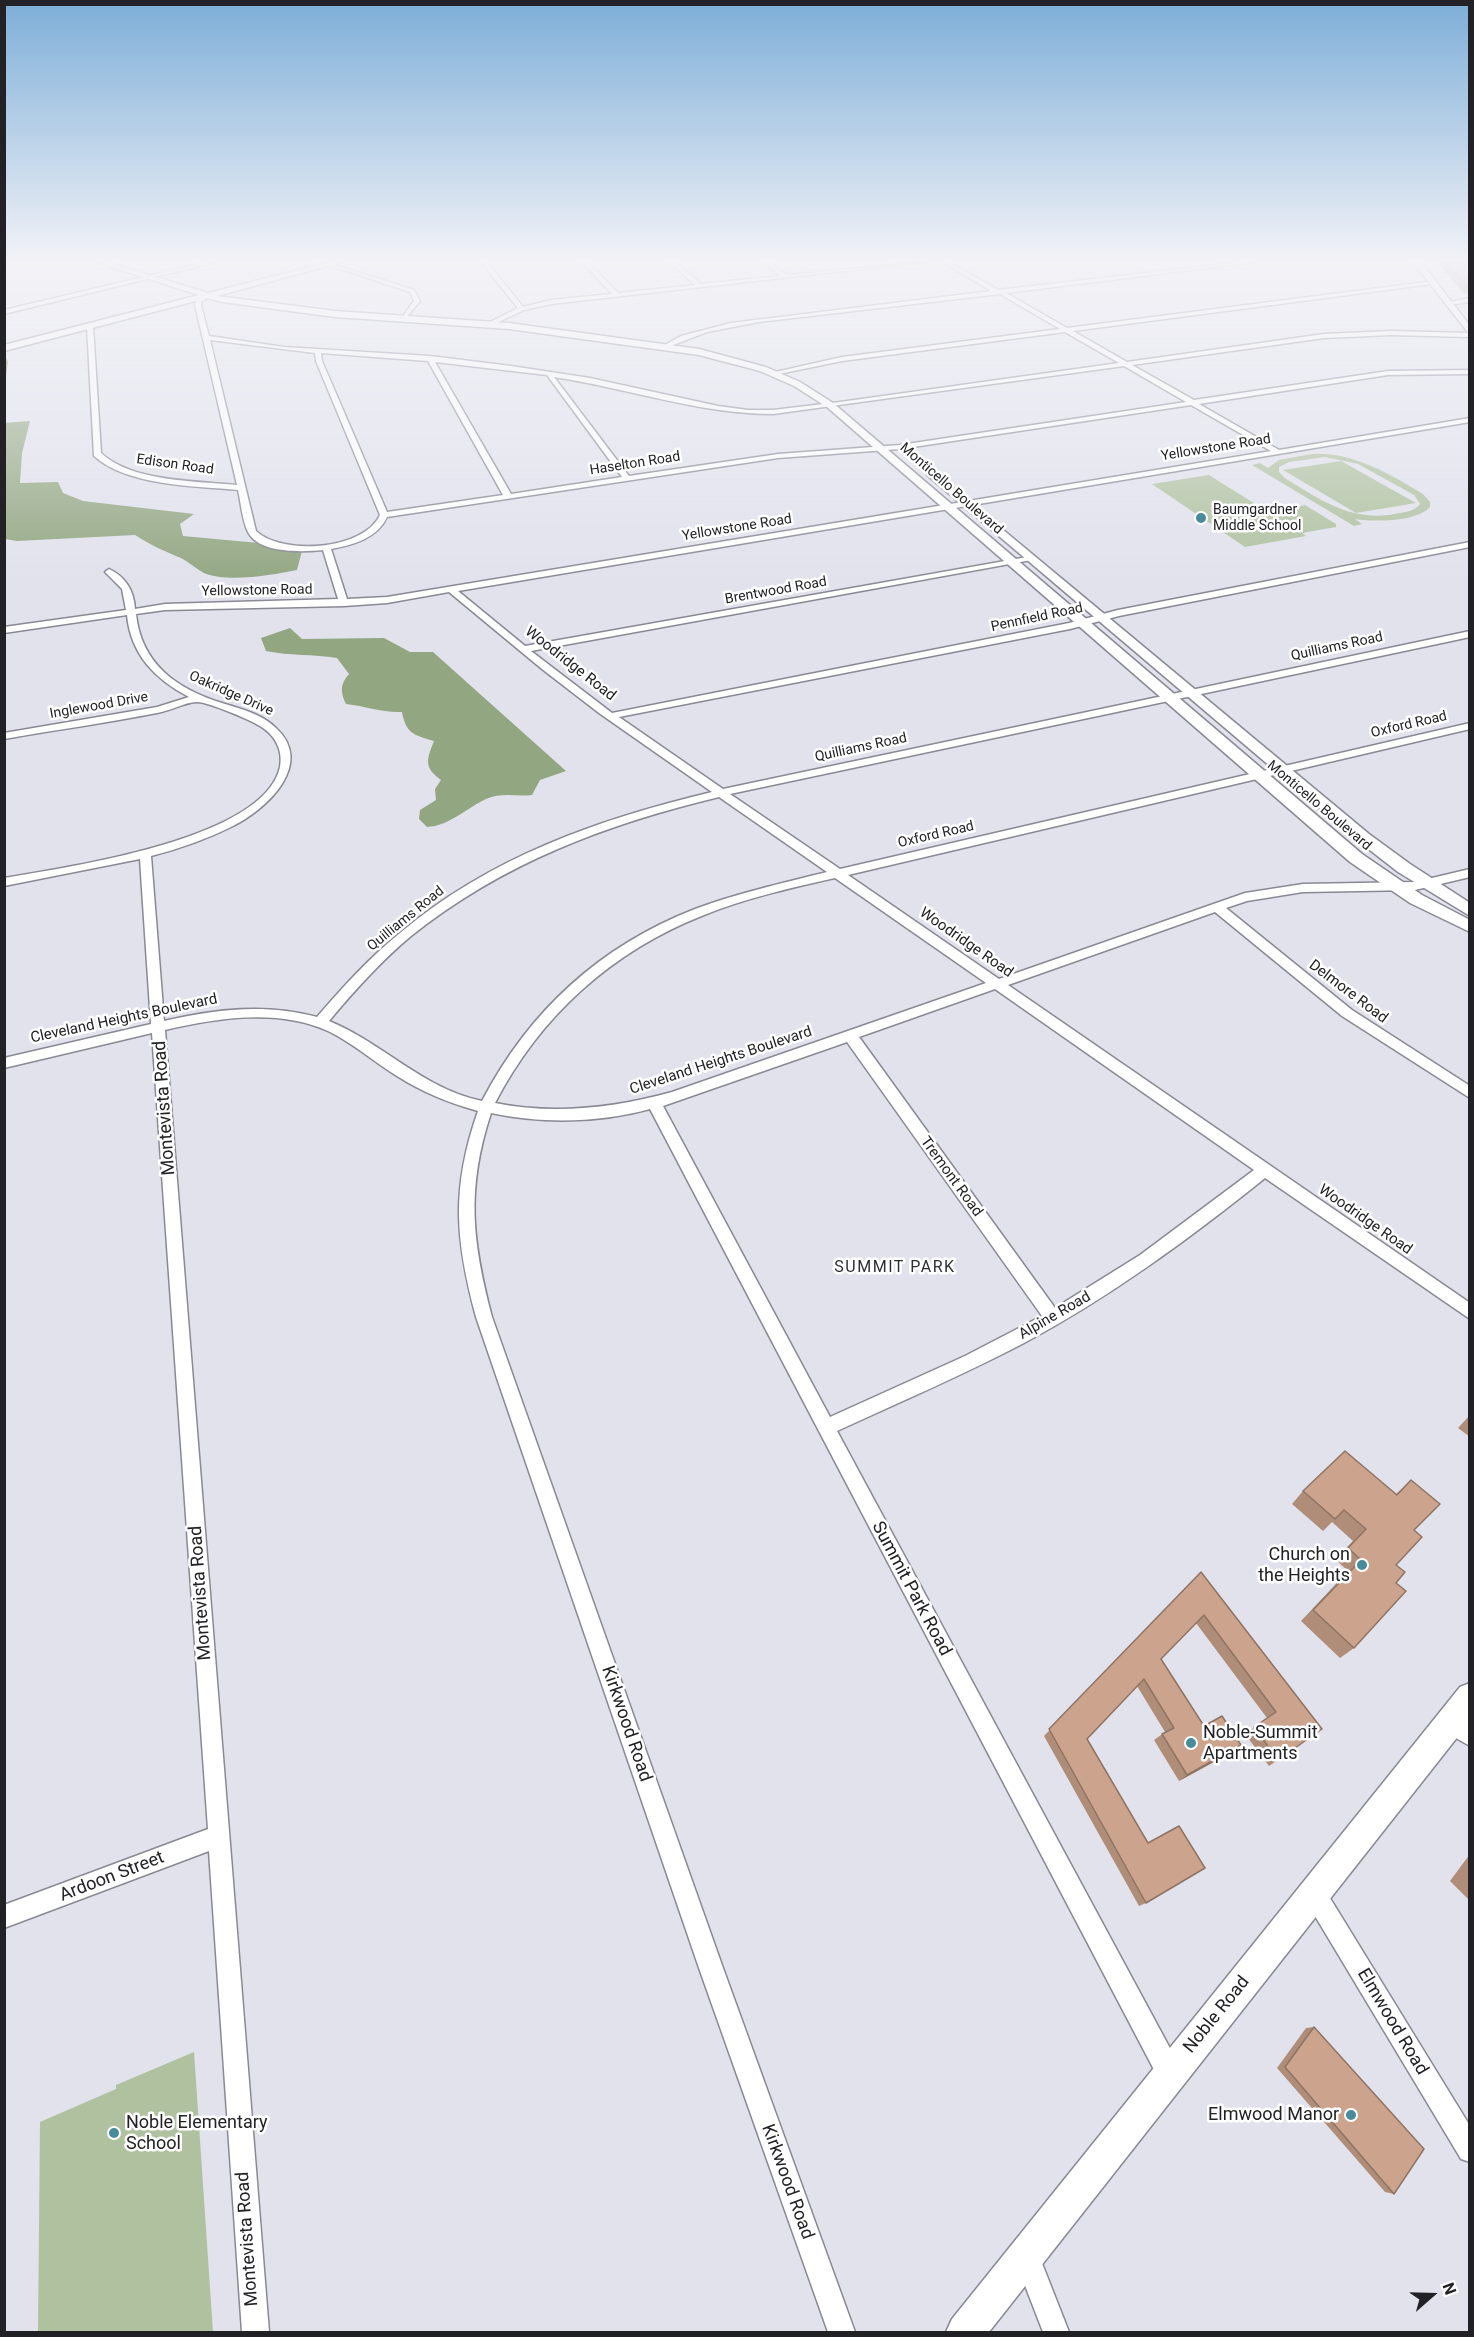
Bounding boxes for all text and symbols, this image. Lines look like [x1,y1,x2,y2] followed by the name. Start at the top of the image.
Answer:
[1160,431,1272,465] street label: Yellowstone Road
[896,440,1006,538] street label: Monticello Boulevard
[589,449,681,479] street label: Haselton Road
[135,451,215,479] street label: Edison Road
[1213,502,1301,534] place label: Baumgardner Middle School
[681,511,793,545] street label: Yellowstone Road
[1194,511,1208,525] marker: Baumgardner Middle School
[724,574,828,608] street label: Brentwood Road
[201,582,313,600] street label: Yellowstone Road
[989,600,1085,636] street label: Pennfield Road
[521,623,619,705] street label: Woodridge Road
[1289,629,1385,665] street label: Quilliams Road
[186,668,276,720] street label: Oakridge Drive
[49,689,149,723] street label: Inglewood Drive
[1369,708,1449,742] street label: Oxford Road
[813,730,909,766] street label: Quilliams Road
[1263,757,1375,855] street label: Monticello Boulevard
[896,818,976,852] street label: Oxford Road
[364,883,448,955] street label: Quilliams Road
[916,904,1016,982] street label: Woodridge Road
[1305,956,1391,1028] street label: Delmore Road
[29,990,219,1048] street label: Cleveland Heights Boulevard
[628,1023,814,1099] street label: Cleveland Heights Boulevard
[150,1040,180,1176] street label: Montevista Road
[916,1134,986,1220] street label: Tremont Road
[1315,1181,1415,1259] street label: Woodridge Road
[834,1258,956,1278] district label: SUMMIT PARK
[1016,1288,1094,1344] street label: Alpine Road
[867,1518,955,1660] street label: Summit Park Road
[186,1525,216,1661] street label: Montevista Road
[1258,1544,1350,1586] place label: Church on the Heights
[1355,1558,1369,1572] marker: Church on the Heights
[596,1663,656,1785] street label: Kirkwood Road
[1203,1722,1318,1764] place label: Noble-Summit Apartments
[1184,1736,1198,1750] marker: Noble-Summit Apartments
[57,1847,167,1907] street label: Ardoon Street
[1352,1965,1432,2079] street label: Elmwood Road
[1179,1972,1255,2058] street label: Noble Road
[1208,2104,1339,2126] place label: Elmwood Manor
[1344,2108,1358,2122] marker: Elmwood Manor
[126,2112,267,2154] place label: Noble Elementary School
[756,2122,818,2242] street label: Kirkwood Road
[107,2126,121,2140] marker: Noble Elementary School
[233,2171,263,2307] street label: Montevista Road
[1402,2265,1462,2325] north arrow
[1439,2280,1460,2297] text: N

